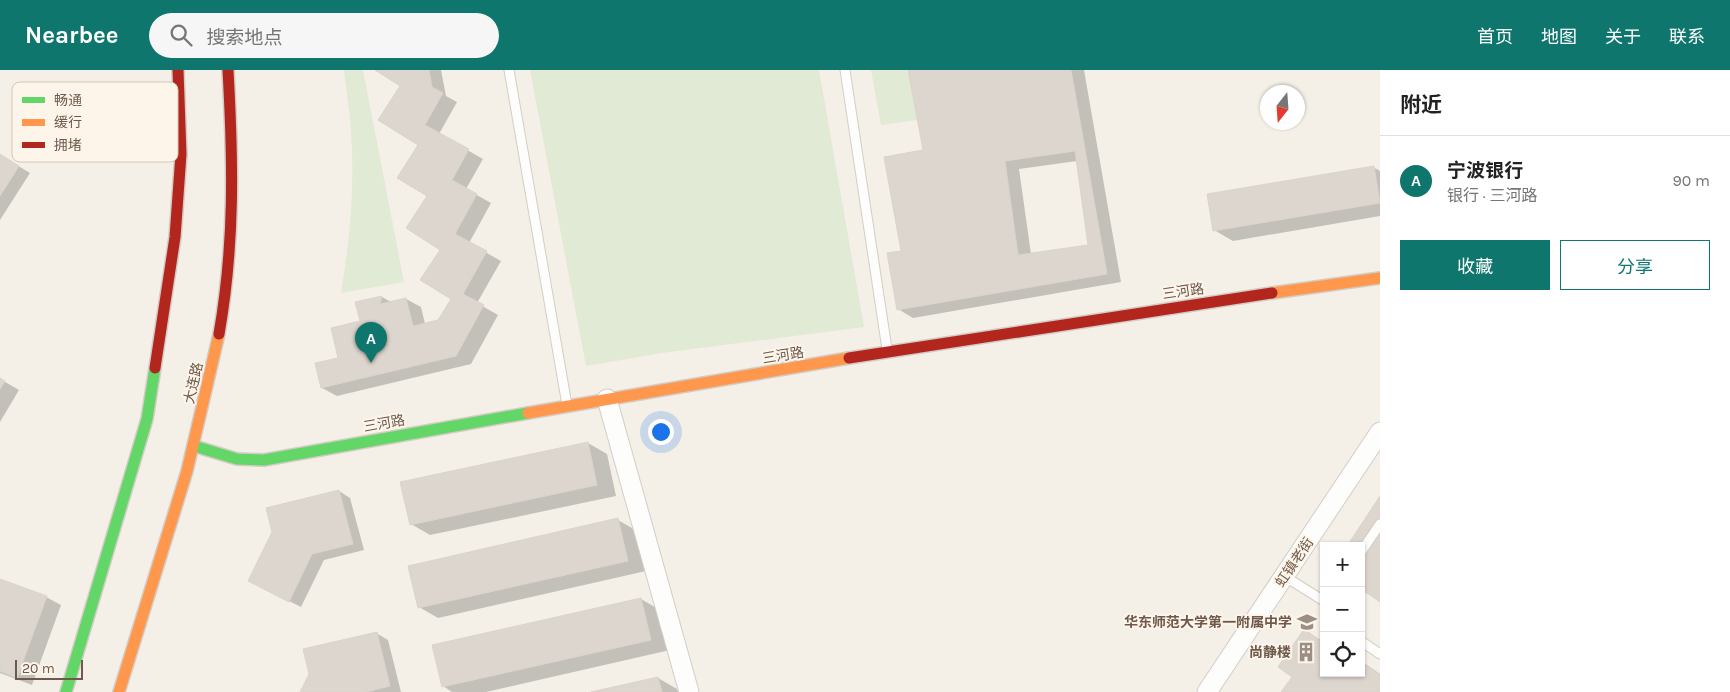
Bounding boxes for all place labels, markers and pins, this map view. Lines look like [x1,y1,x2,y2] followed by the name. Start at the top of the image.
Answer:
[355,322,387,363] pin: A
[1296,611,1318,633] school or university icon: 华东师范大学第一附属中学
[1124,614,1292,631] place label: 华东师范大学第一附属中学
[1295,641,1317,663] building icon: 尚静楼
[1249,644,1291,661] place label: 尚静楼

